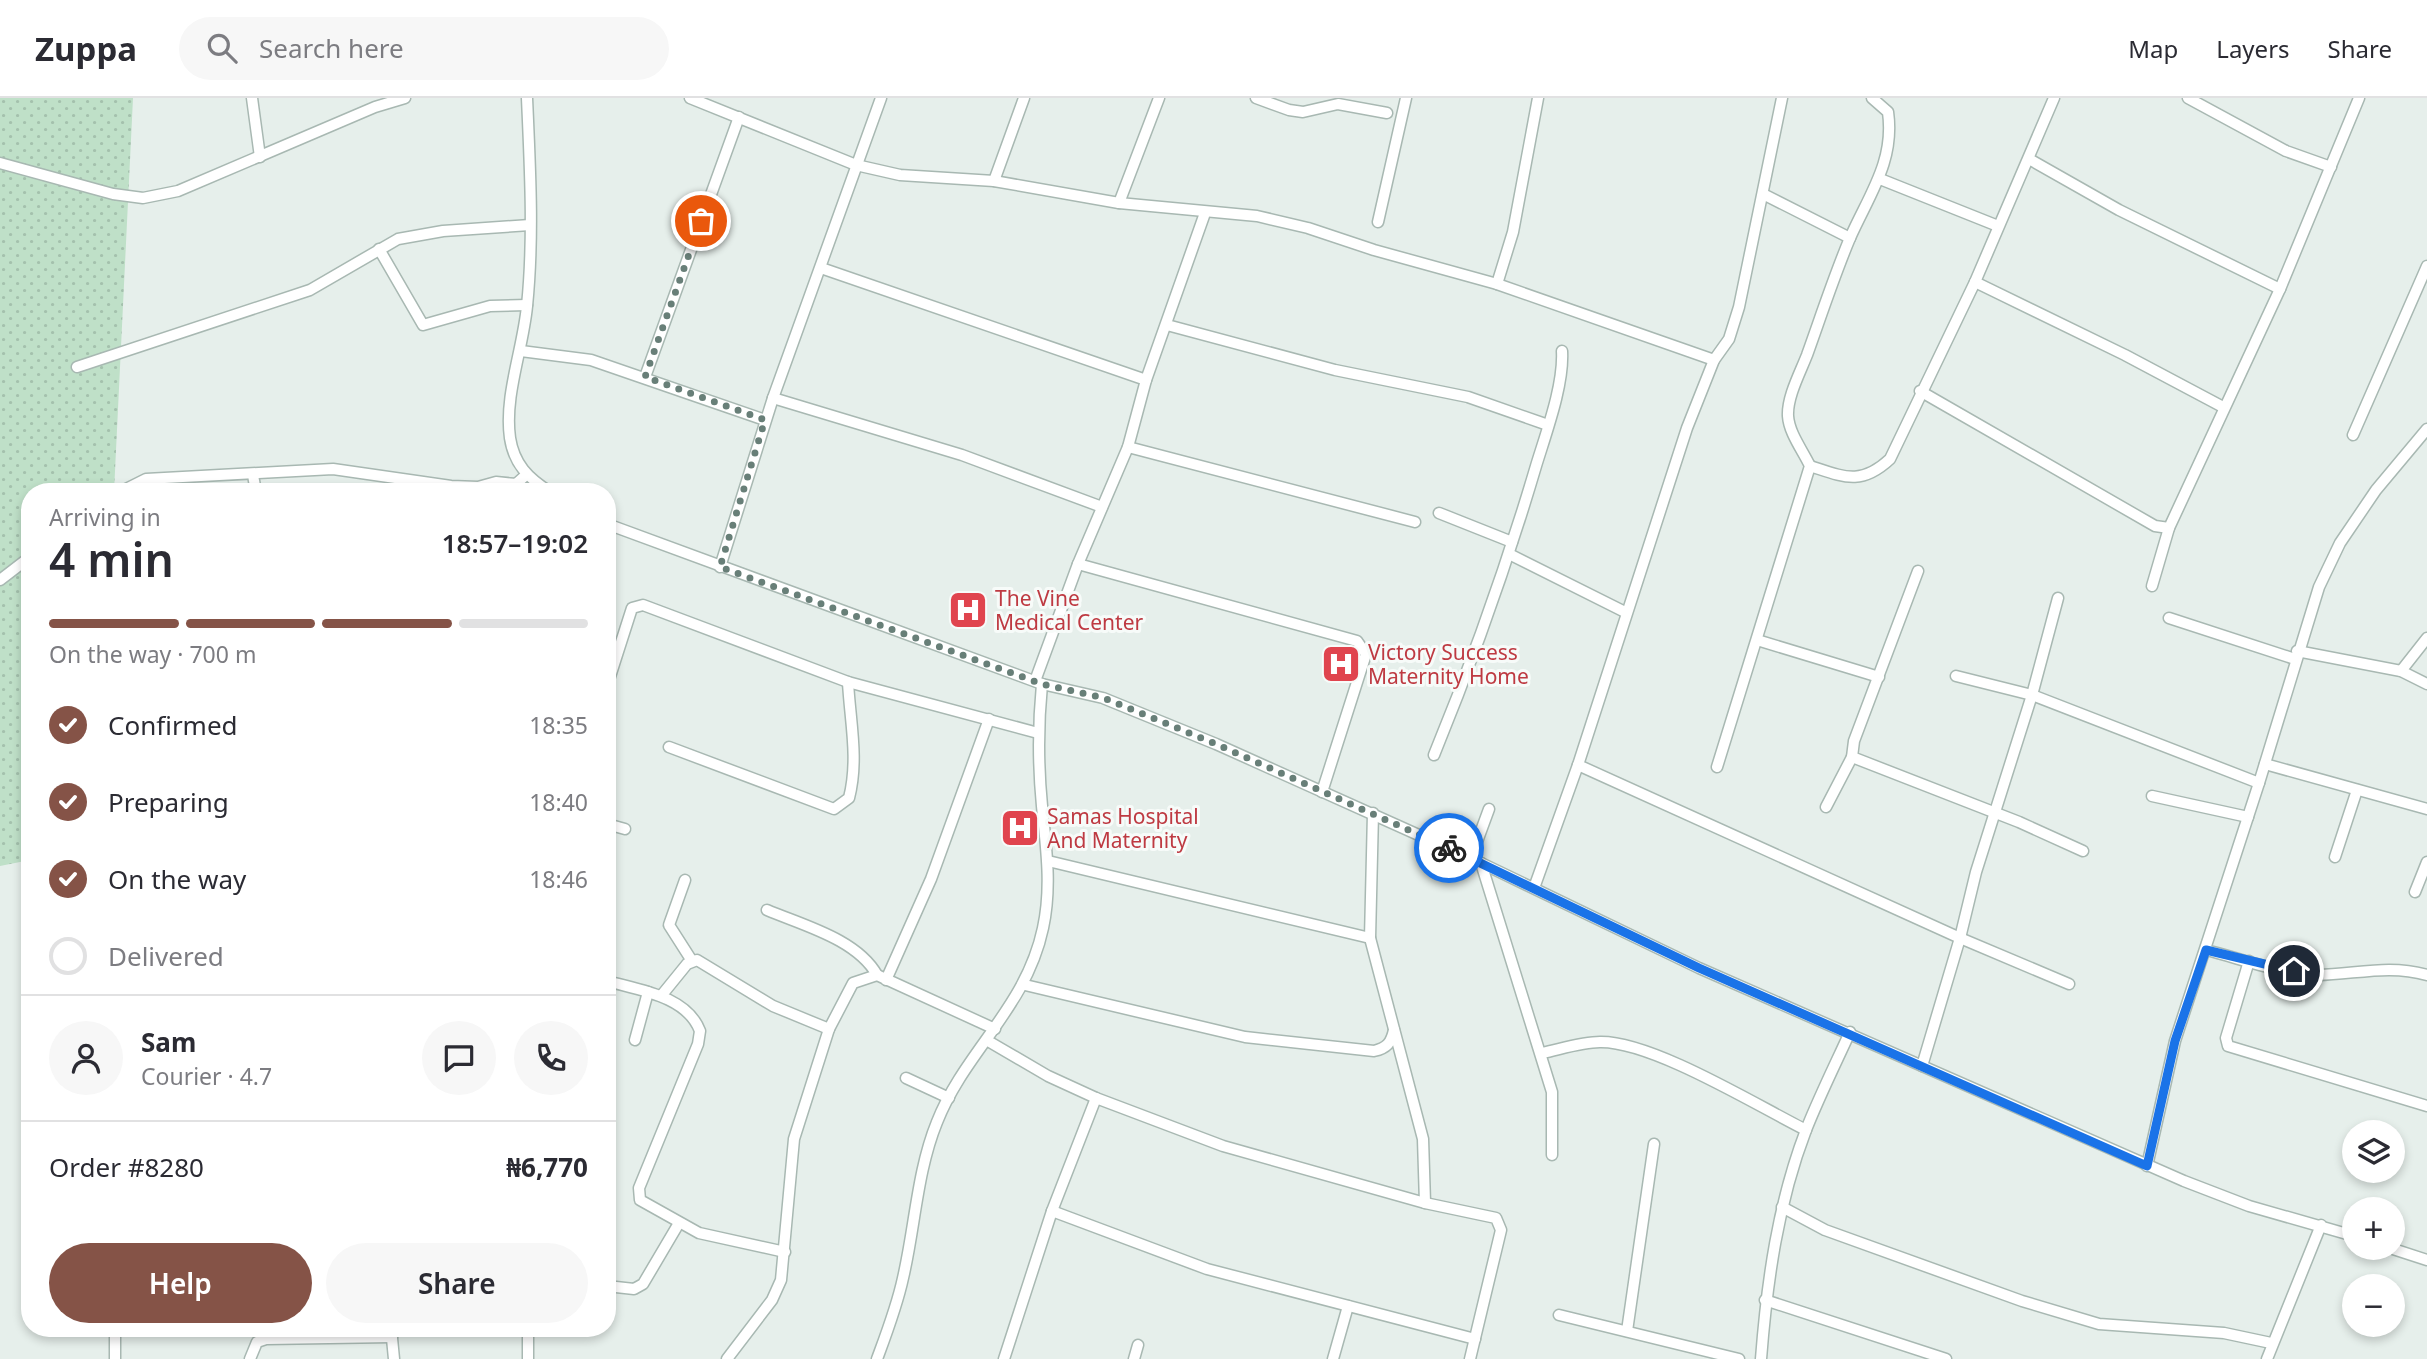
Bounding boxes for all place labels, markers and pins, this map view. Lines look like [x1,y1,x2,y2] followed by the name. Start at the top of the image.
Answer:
[671,191,731,251] pin
[995,584,1143,636] place label: The Vine Medical Center
[947,589,989,631] hospital icon: The Vine Medical Center
[1368,638,1529,690] place label: Victory Success Maternity Home
[1320,643,1362,685] hospital icon: Victory Success Maternity Home
[1047,802,1199,854] place label: Samas Hospital And Maternity
[999,807,1041,849] hospital icon: Samas Hospital And Maternity
[2264,941,2324,1001] pin

